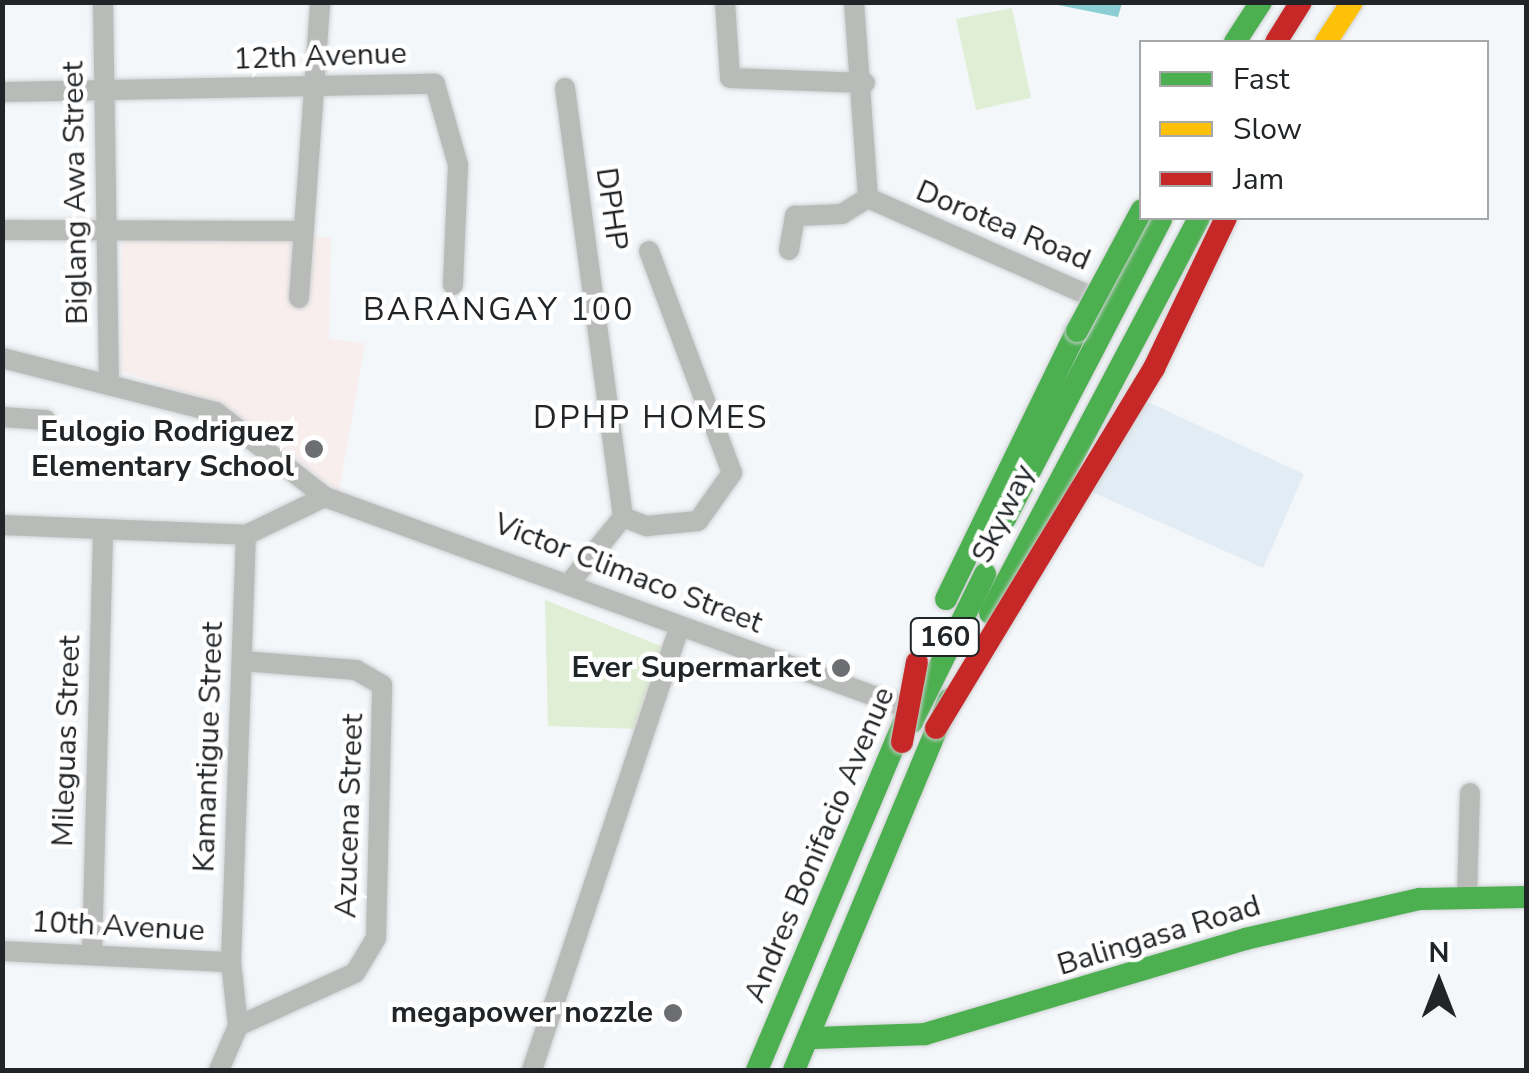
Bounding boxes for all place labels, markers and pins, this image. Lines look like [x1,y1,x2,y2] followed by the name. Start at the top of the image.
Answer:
[31,414,294,484] place label: Eulogio Rodriguez Elementary School
[303,438,325,460] marker: Eulogio Rodriguez Elementary School
[571,650,821,686] place label: Ever Supermarket
[830,657,852,679] marker: Ever Supermarket
[391,995,653,1031] place label: megapower nozzle
[662,1002,684,1024] marker: megapower nozzle

